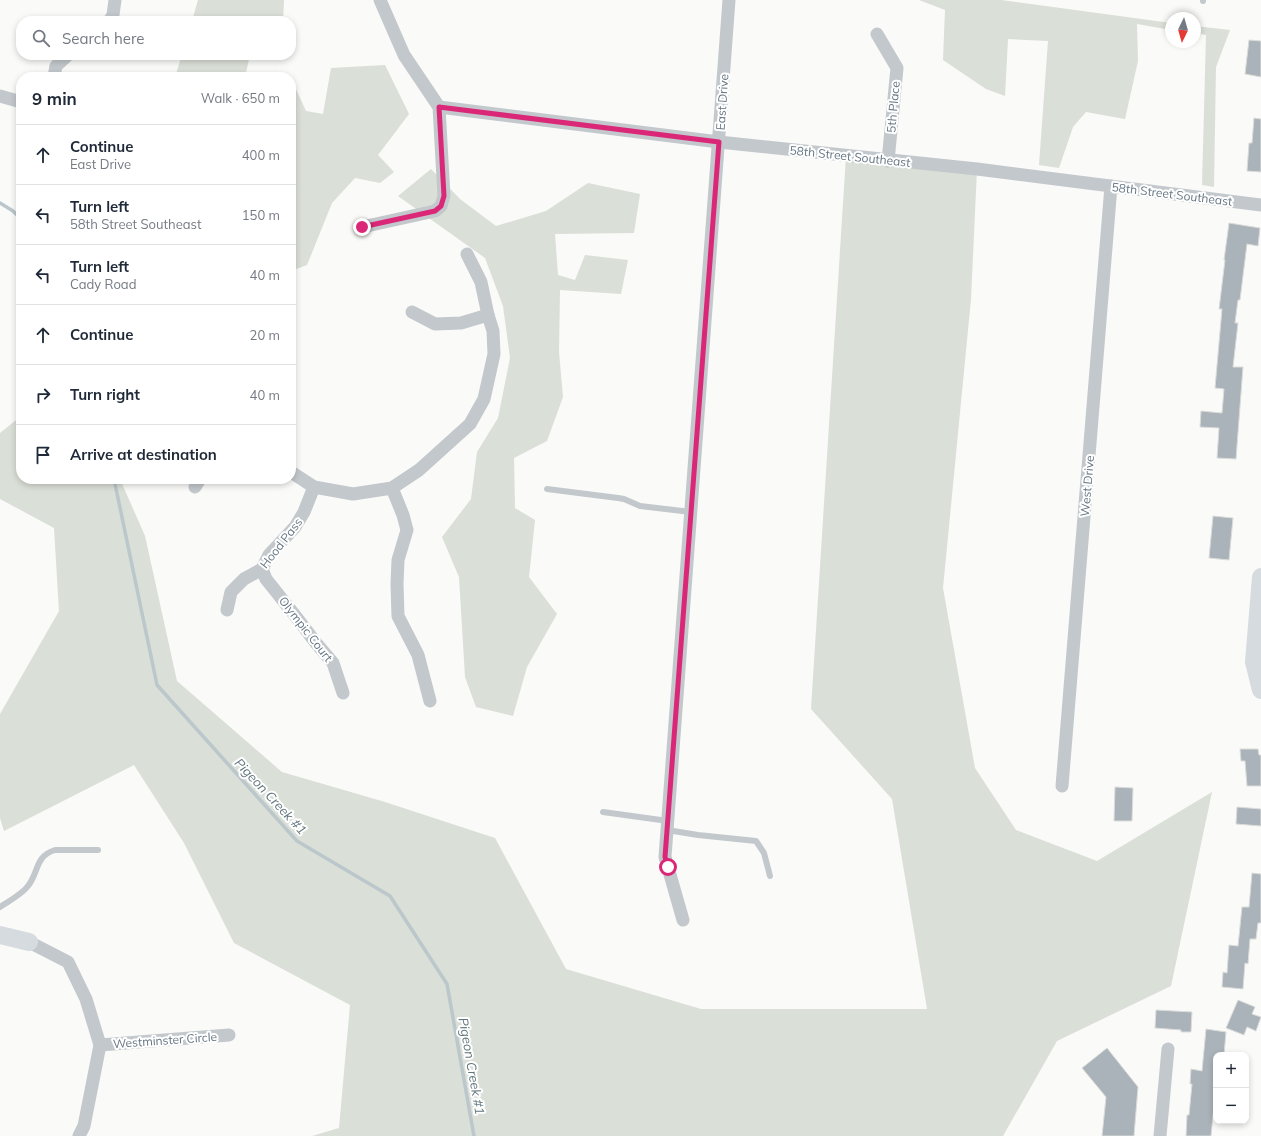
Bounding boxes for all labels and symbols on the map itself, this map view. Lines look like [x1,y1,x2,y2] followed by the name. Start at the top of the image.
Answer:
[1165,12,1201,48] north arrow
[713,73,731,131] street label: East Drive
[883,81,903,133] street label: 5th Place
[789,142,911,170] street label: 58th Street Southeast
[1111,179,1233,209] street label: 58th Street Southeast
[353,218,371,236] route end
[1077,455,1097,517] street label: West Drive
[257,515,305,571] street label: Hood Pass
[276,593,336,665] street label: Olympic Court
[232,755,310,837] water label: Pigeon Creek #1
[659,858,677,876] route start
[456,1016,488,1116] water label: Pigeon Creek #1
[112,1029,218,1051] street label: Westminster Circle

